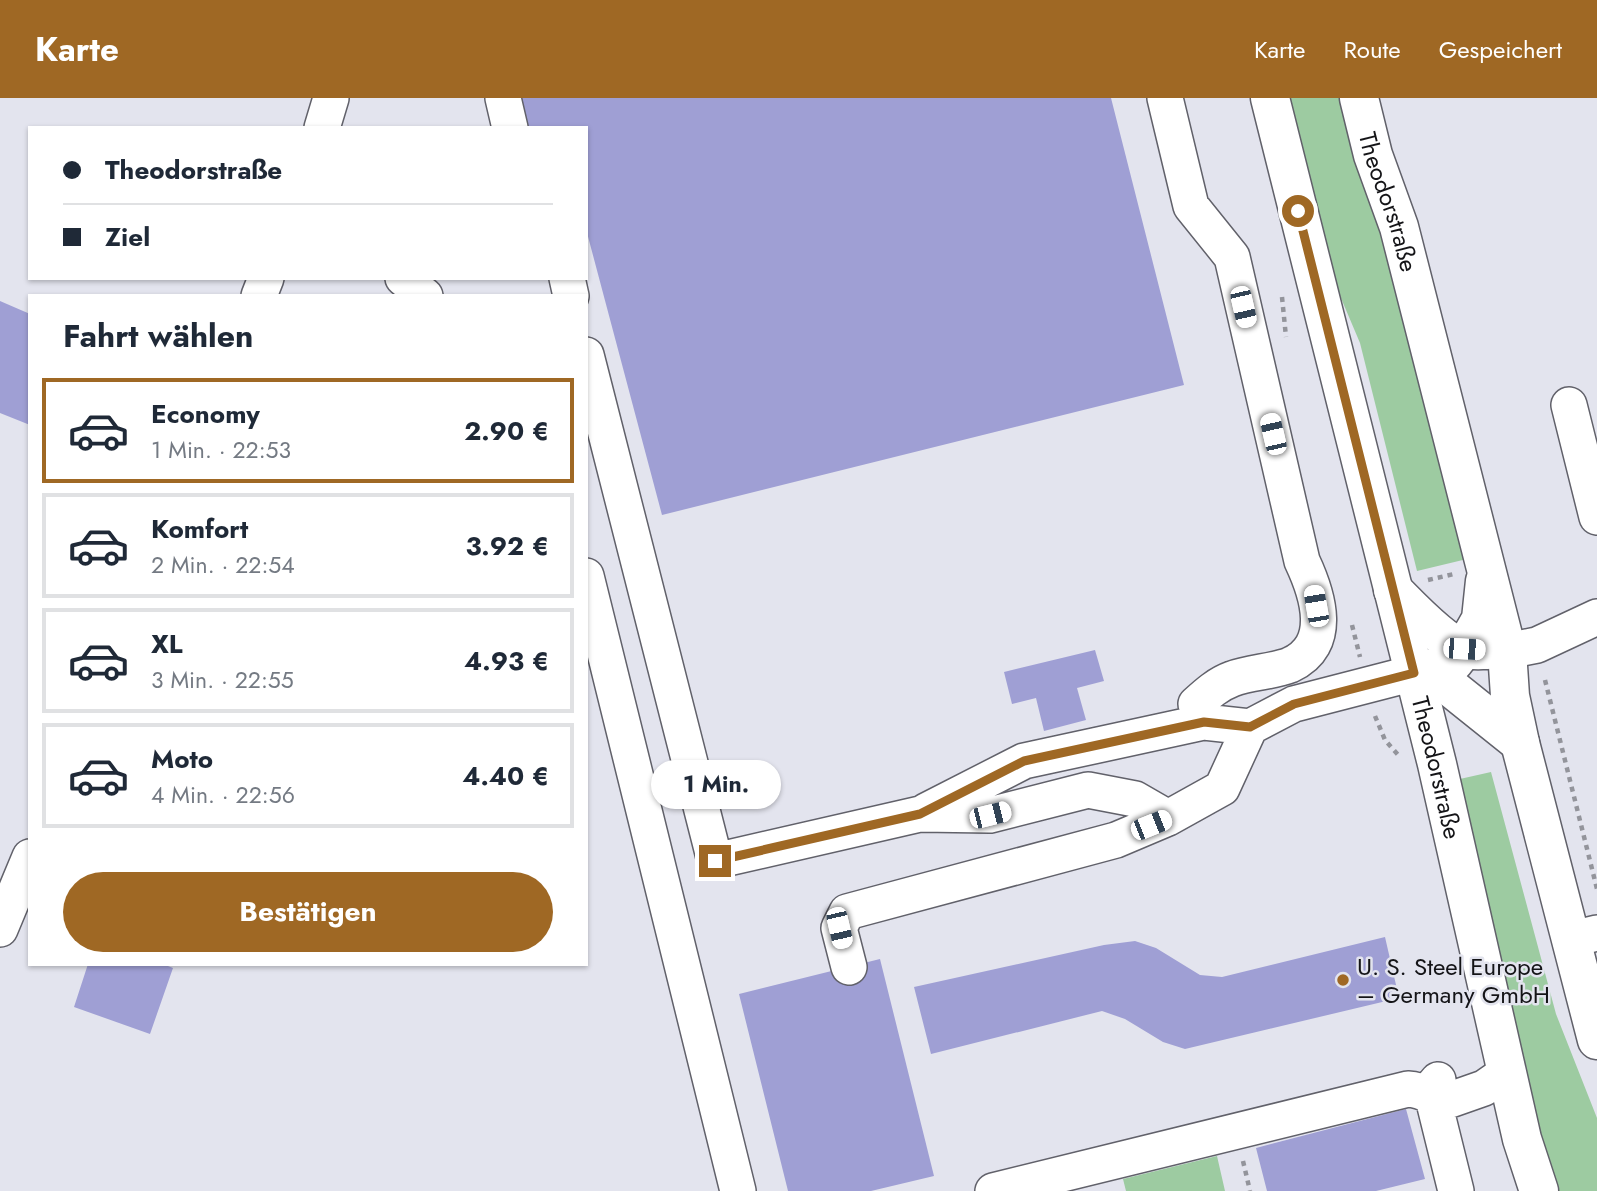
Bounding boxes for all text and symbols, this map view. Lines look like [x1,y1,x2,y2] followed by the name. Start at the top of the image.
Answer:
[35,26,119,73] text: Karte
[1254,32,1305,67] text: Karte
[1343,32,1401,67] text: Route
[1439,32,1562,67] text: Gespeichert
[1350,128,1427,275] street label: Theodorstraße
[105,151,282,189] text: Theodorstraße
[1282,195,1314,227] route start
[105,218,150,256] text: Ziel
[1229,284,1258,330] car
[63,313,253,359] text: Fahrt wählen
[151,395,260,433] text: Economy
[67,399,130,462] icon: car
[1259,411,1288,457] car
[464,412,549,450] text: 2.90 €
[151,433,291,467] text: 1 Min. · 22:53
[151,510,248,548] text: Komfort
[67,514,130,577] icon: car
[466,527,549,565] text: 3.92 €
[151,548,295,582] text: 2 Min. · 22:54
[1303,583,1330,629] car
[151,625,183,663] text: XL
[67,629,130,692] icon: car
[1443,637,1486,661] car
[464,642,549,680] text: 4.93 €
[151,663,294,697] text: 3 Min. · 22:55
[1403,692,1471,842] street label: Theodorstraße
[151,740,213,778] text: Moto
[67,744,130,807] icon: car
[462,757,549,795] text: 4.40 €
[650,760,780,808] callout: 1 Min.
[683,767,749,801] text: 1 Min.
[151,778,295,812] text: 4 Min. · 22:56
[968,800,1013,830] car
[1128,807,1175,843] car
[699,845,731,877] route end
[63,872,553,952] button: Bestätigen
[825,905,854,951] car
[1357,949,1550,1012] place label: U. S. Steel Europe – Germany GmbH
[1335,972,1351,988] marker: U. S. Steel Europe – Germany GmbH

